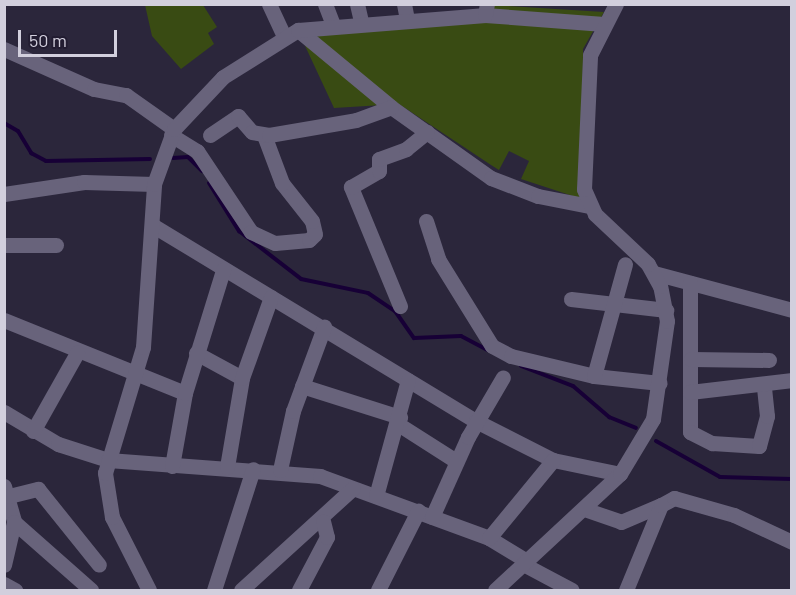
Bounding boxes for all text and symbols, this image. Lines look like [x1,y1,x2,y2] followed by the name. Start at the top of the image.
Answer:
[21,18,120,56] scale bar
[29,29,67,51] text: 50 m

